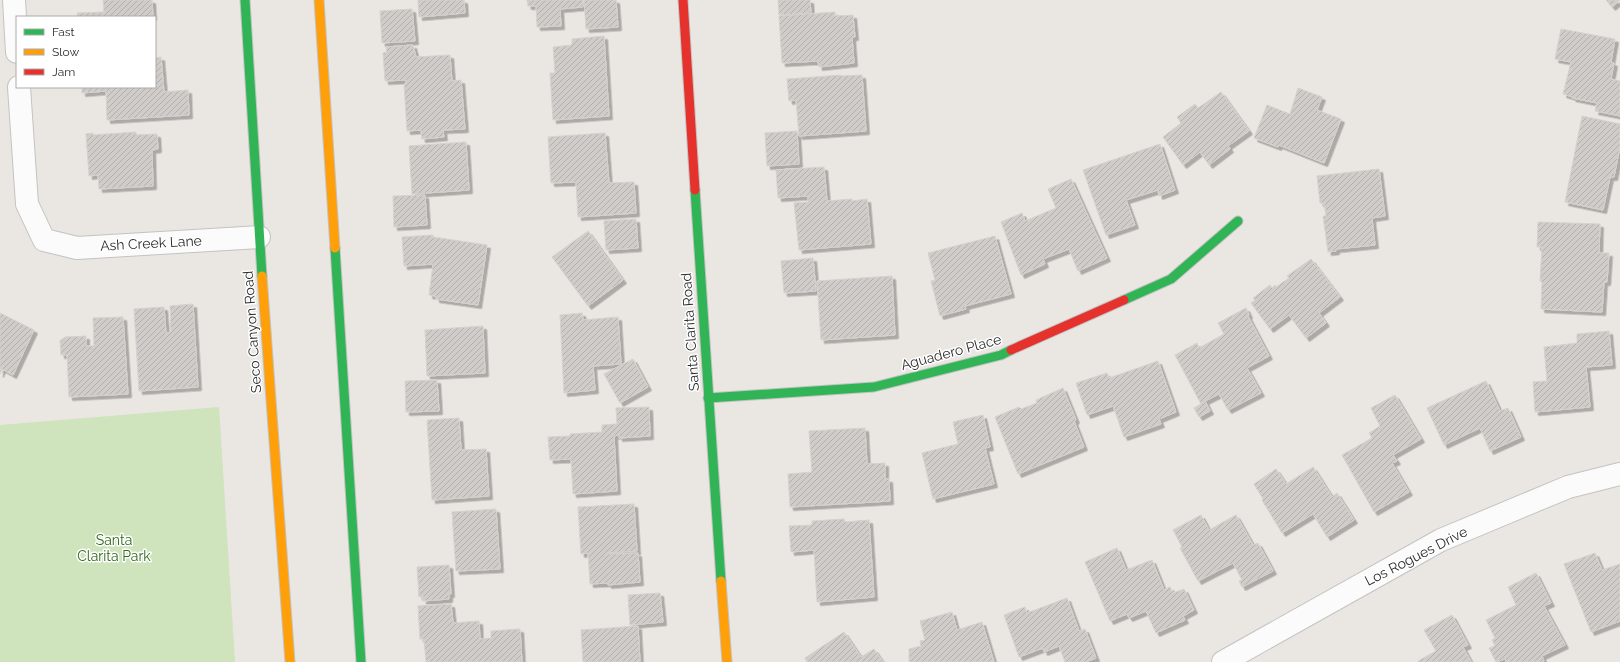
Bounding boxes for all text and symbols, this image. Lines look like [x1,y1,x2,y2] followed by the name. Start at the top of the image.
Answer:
[16,16,156,88] legend
[52,25,75,39] text: Fast
[52,45,79,59] text: Slow
[52,65,75,79] text: Jam
[100,232,202,254] street label: Ash Creek Lane
[240,270,264,394] street label: Seco Canyon Road
[678,272,702,392] street label: Santa Clarita Road
[899,331,1003,373] street label: Aguadero Place
[1362,523,1470,589] street label: Los Rogues Drive
[77,532,151,564] park label: Santa Clarita Park

